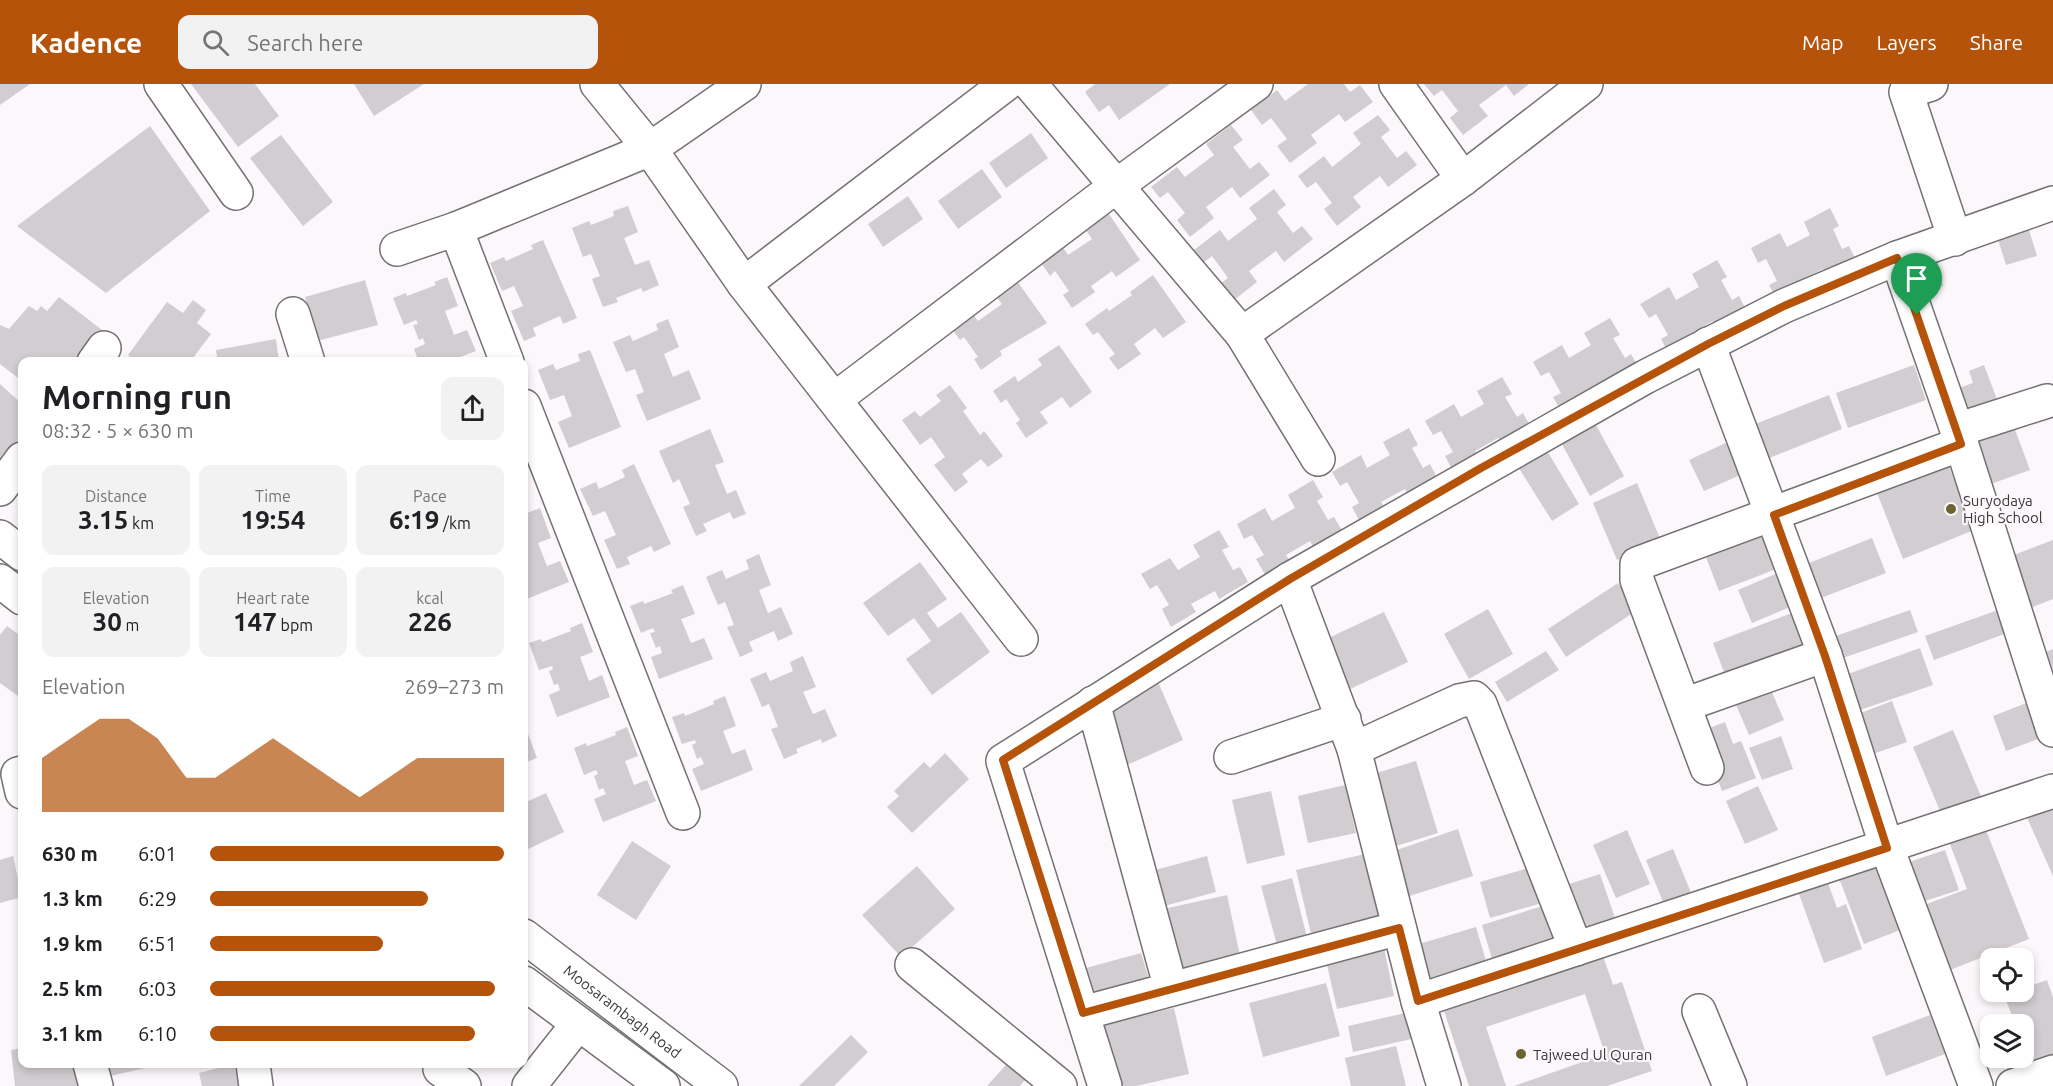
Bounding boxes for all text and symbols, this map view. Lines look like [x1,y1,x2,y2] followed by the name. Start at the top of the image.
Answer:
[178,15,598,69] search box
[199,26,232,59] icon: search
[30,27,142,58] text: Kadence
[247,30,364,55] text: Search here
[1802,30,1843,54] text: Map
[1876,30,1937,54] text: Layers
[1970,30,2023,54] text: Share
[1891,253,1942,315] pin
[1900,262,1933,295] icon: arrive
[441,377,504,440] button: share
[42,378,232,415] text: Morning run
[42,419,194,442] text: 08:32 · 5 × 630 m
[85,487,147,505] text: Distance
[255,487,291,505] text: Time
[413,487,447,505] text: Pace
[1963,492,2043,526] place label: Suryodaya High School
[1944,502,1958,516] marker: Suryodaya High School
[78,505,128,534] text: 3.15
[240,505,306,534] text: 19:54
[389,505,439,534] text: 6:19
[128,514,154,532] text: km
[439,514,471,532] text: /km
[83,589,149,607] text: Elevation
[236,589,310,607] text: Heart rate
[416,589,444,607] text: kcal
[93,607,122,636] text: 30
[233,607,277,636] text: 147
[408,607,452,636] text: 226
[122,616,139,634] text: m
[277,616,313,634] text: bpm
[42,675,125,698] text: Elevation
[405,675,504,698] text: 269–273 m
[42,842,98,865] text: 630 m
[138,842,177,865] text: 6:01
[42,887,103,910] text: 1.3 km
[138,887,177,910] text: 6:29
[42,932,103,955] text: 1.9 km
[138,932,177,955] text: 6:51
[1980,948,2034,1068] map controls
[1980,948,2034,1002] button: locate
[561,961,685,1061] street label: Moosarambagh Road
[42,977,103,1000] text: 2.5 km
[138,977,177,1000] text: 6:03
[1980,1014,2034,1068] button: layers
[42,1022,103,1045] text: 3.1 km
[138,1022,177,1045] text: 6:10
[1533,1046,1652,1063] place label: Tajweed Ul Quran
[1514,1047,1528,1061] marker: Tajweed Ul Quran

